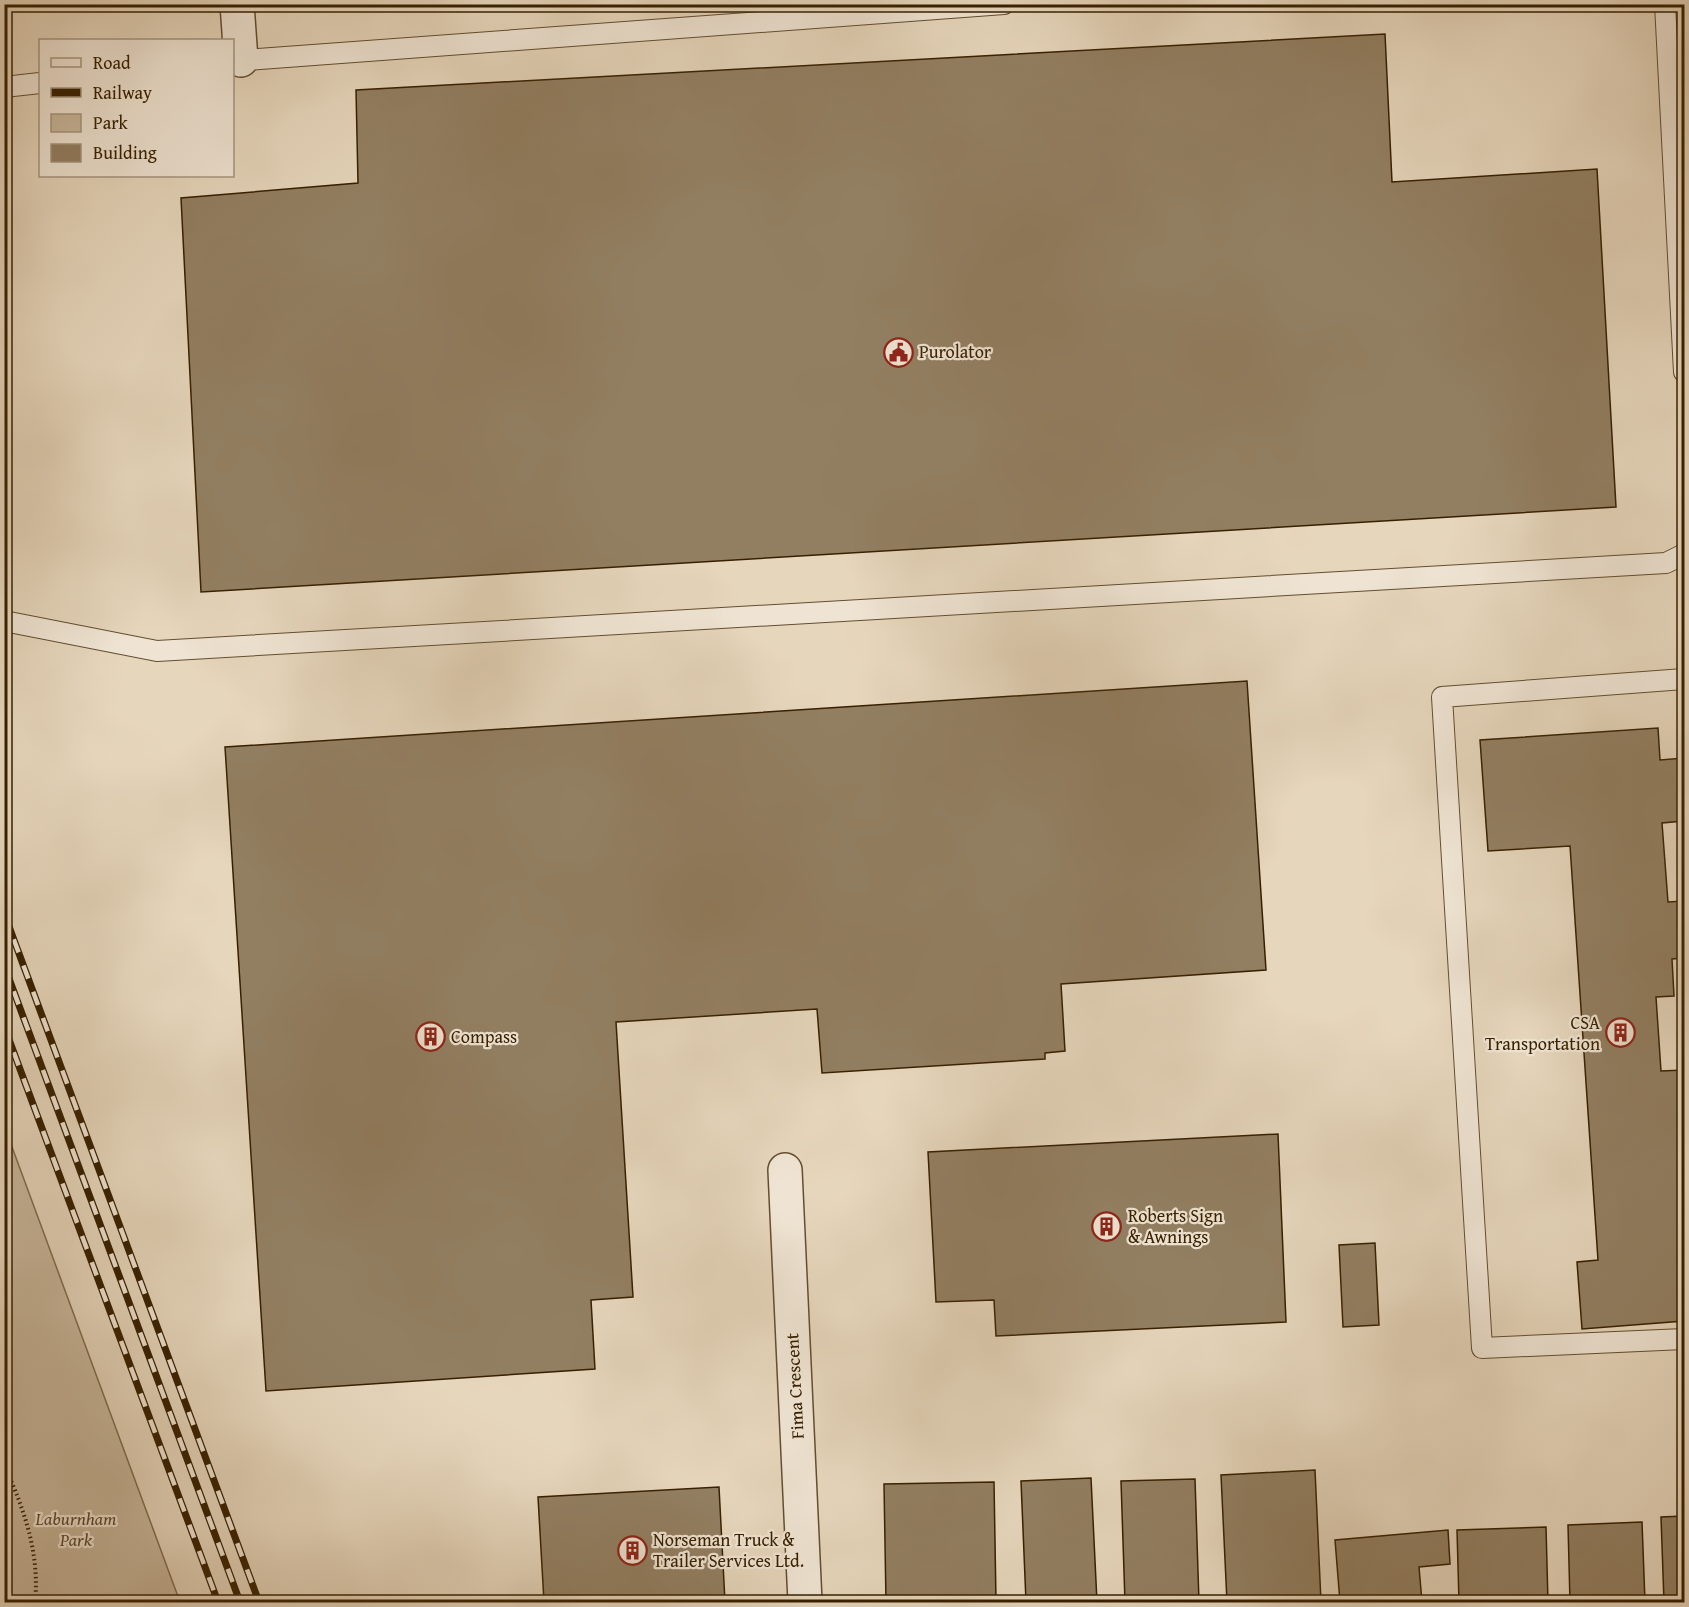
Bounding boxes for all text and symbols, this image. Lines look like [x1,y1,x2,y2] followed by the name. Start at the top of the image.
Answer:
[39,39,234,177] legend
[93,49,131,76] text: Road
[93,79,152,106] text: Railway
[93,109,129,136] text: Park
[93,139,157,166] text: Building
[882,336,914,368] public building icon: Purolator
[919,338,992,365] place label: Purolator
[1485,1009,1600,1057] place label: CSA Transportation
[1605,1017,1637,1049] building icon: CSA Transportation
[414,1021,446,1053] building icon: Compass
[451,1023,517,1050] place label: Compass
[1128,1202,1223,1250] place label: Roberts Sign & Awnings
[1091,1210,1123,1242] building icon: Roberts Sign & Awnings
[778,1332,811,1440] street label: Fima Crescent
[35,1505,116,1553] park label: Laburnham Park
[653,1526,804,1574] place label: Norseman Truck & Trailer Services Ltd.
[616,1534,648,1566] building icon: Norseman Truck & Trailer Services Ltd.

